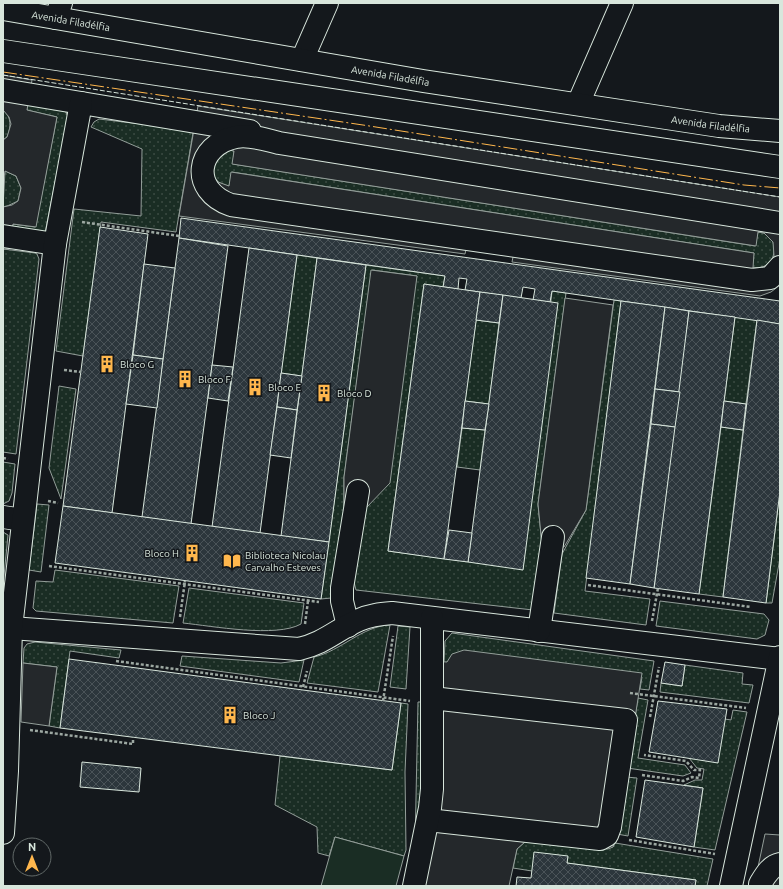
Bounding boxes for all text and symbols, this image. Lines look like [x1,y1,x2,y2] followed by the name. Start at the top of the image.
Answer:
[31,9,111,33] street label: Avenida Filadélfia
[350,63,430,87] street label: Avenida Filadélfia
[671,113,750,134] street label: Avenida Filadélfia
[97,354,117,374] building icon: Bloco G
[120,359,154,370] place label: Bloco G
[175,369,195,389] building icon: Bloco F
[198,374,231,385] place label: Bloco F
[245,377,265,397] building icon: Bloco E
[268,382,302,393] place label: Bloco E
[314,383,334,403] building icon: Bloco D
[337,388,372,399] place label: Bloco D
[182,543,202,563] building icon: Bloco H
[144,548,179,559] place label: Bloco H
[245,550,326,573] place label: Biblioteca Nicolau Carvalho Esteves
[222,551,242,571] library icon: Biblioteca Nicolau Carvalho Esteves
[220,705,240,725] building icon: Bloco J
[243,710,276,721] place label: Bloco J
[12,837,52,877] north arrow
[28,841,36,853] text: N

